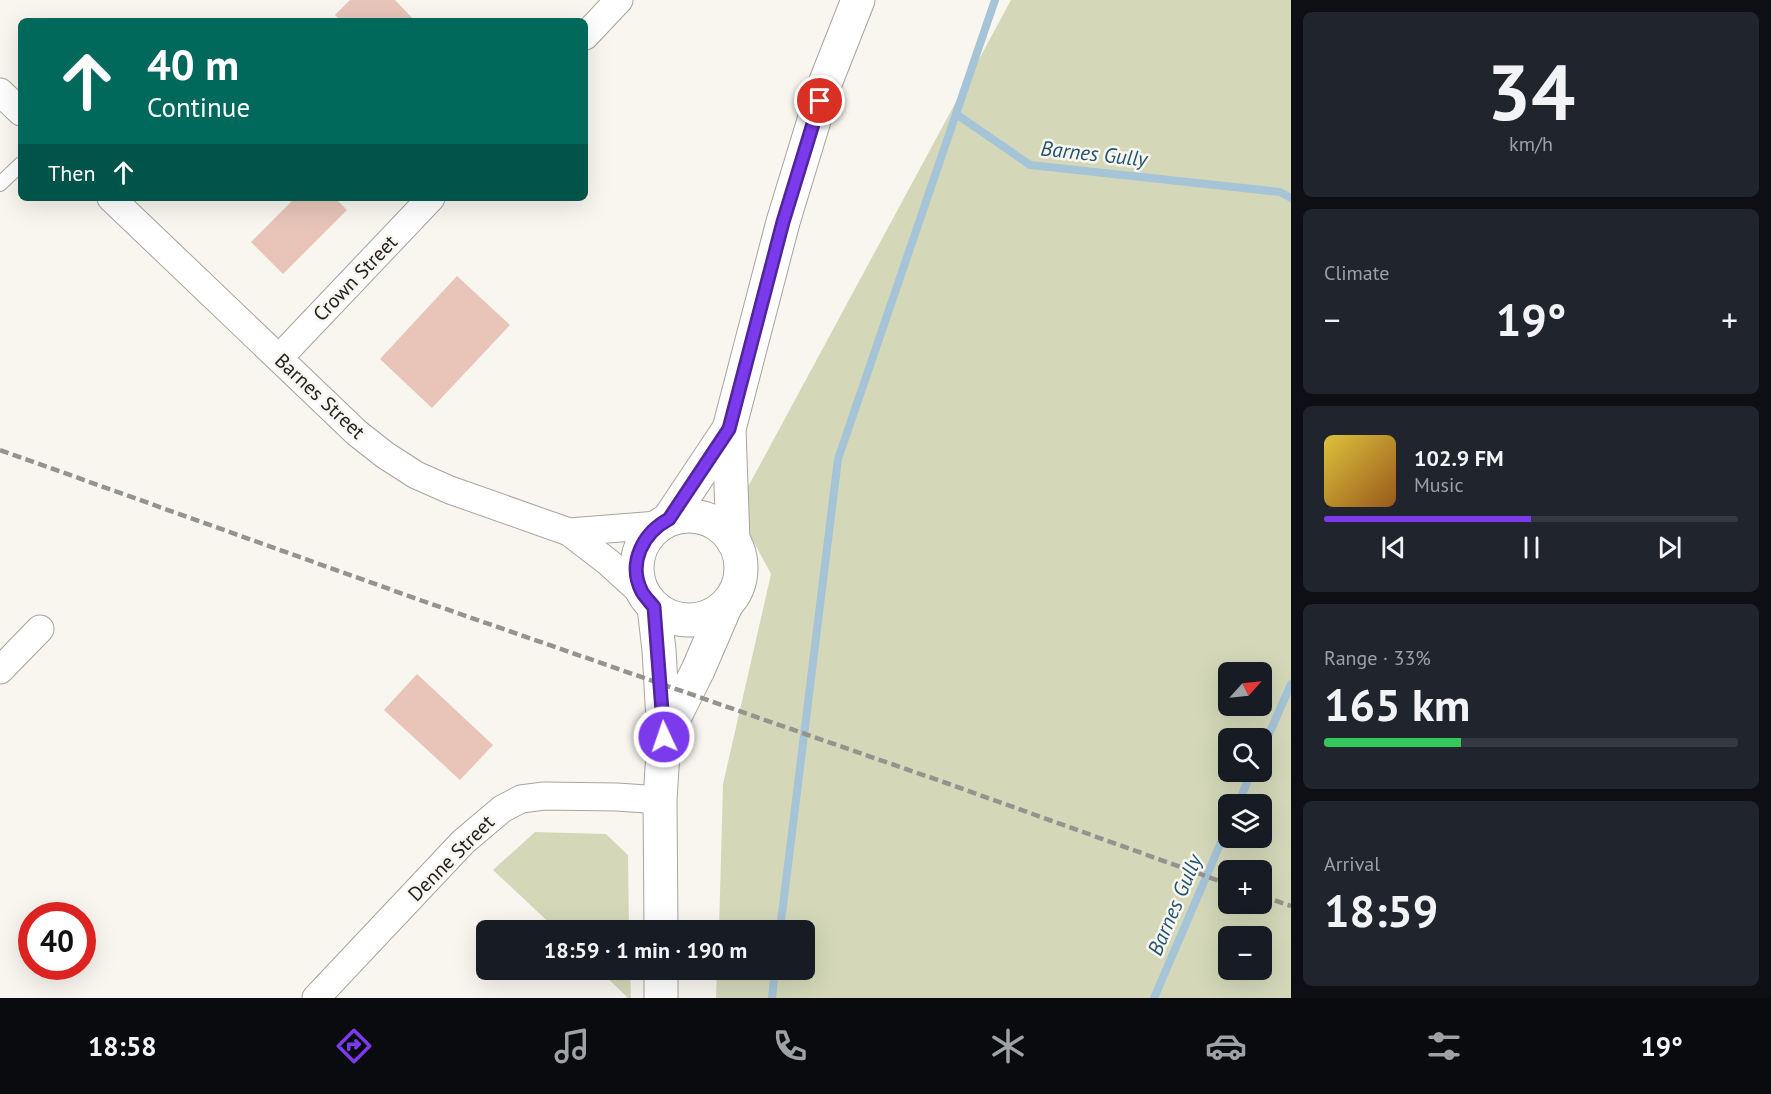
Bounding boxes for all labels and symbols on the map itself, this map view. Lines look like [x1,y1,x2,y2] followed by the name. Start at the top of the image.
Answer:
[794,75,845,126] pin
[1039,134,1150,173] water label: Barnes Gully
[307,229,403,327] street label: Crown Street
[269,348,371,445] street label: Barnes Street
[1218,662,1272,716] north arrow
[632,705,696,769] position arrow
[402,809,500,907] street label: Denne Street
[1141,849,1209,959] water label: Barnes Gully
[18,902,96,980] speed limit sign: 40

